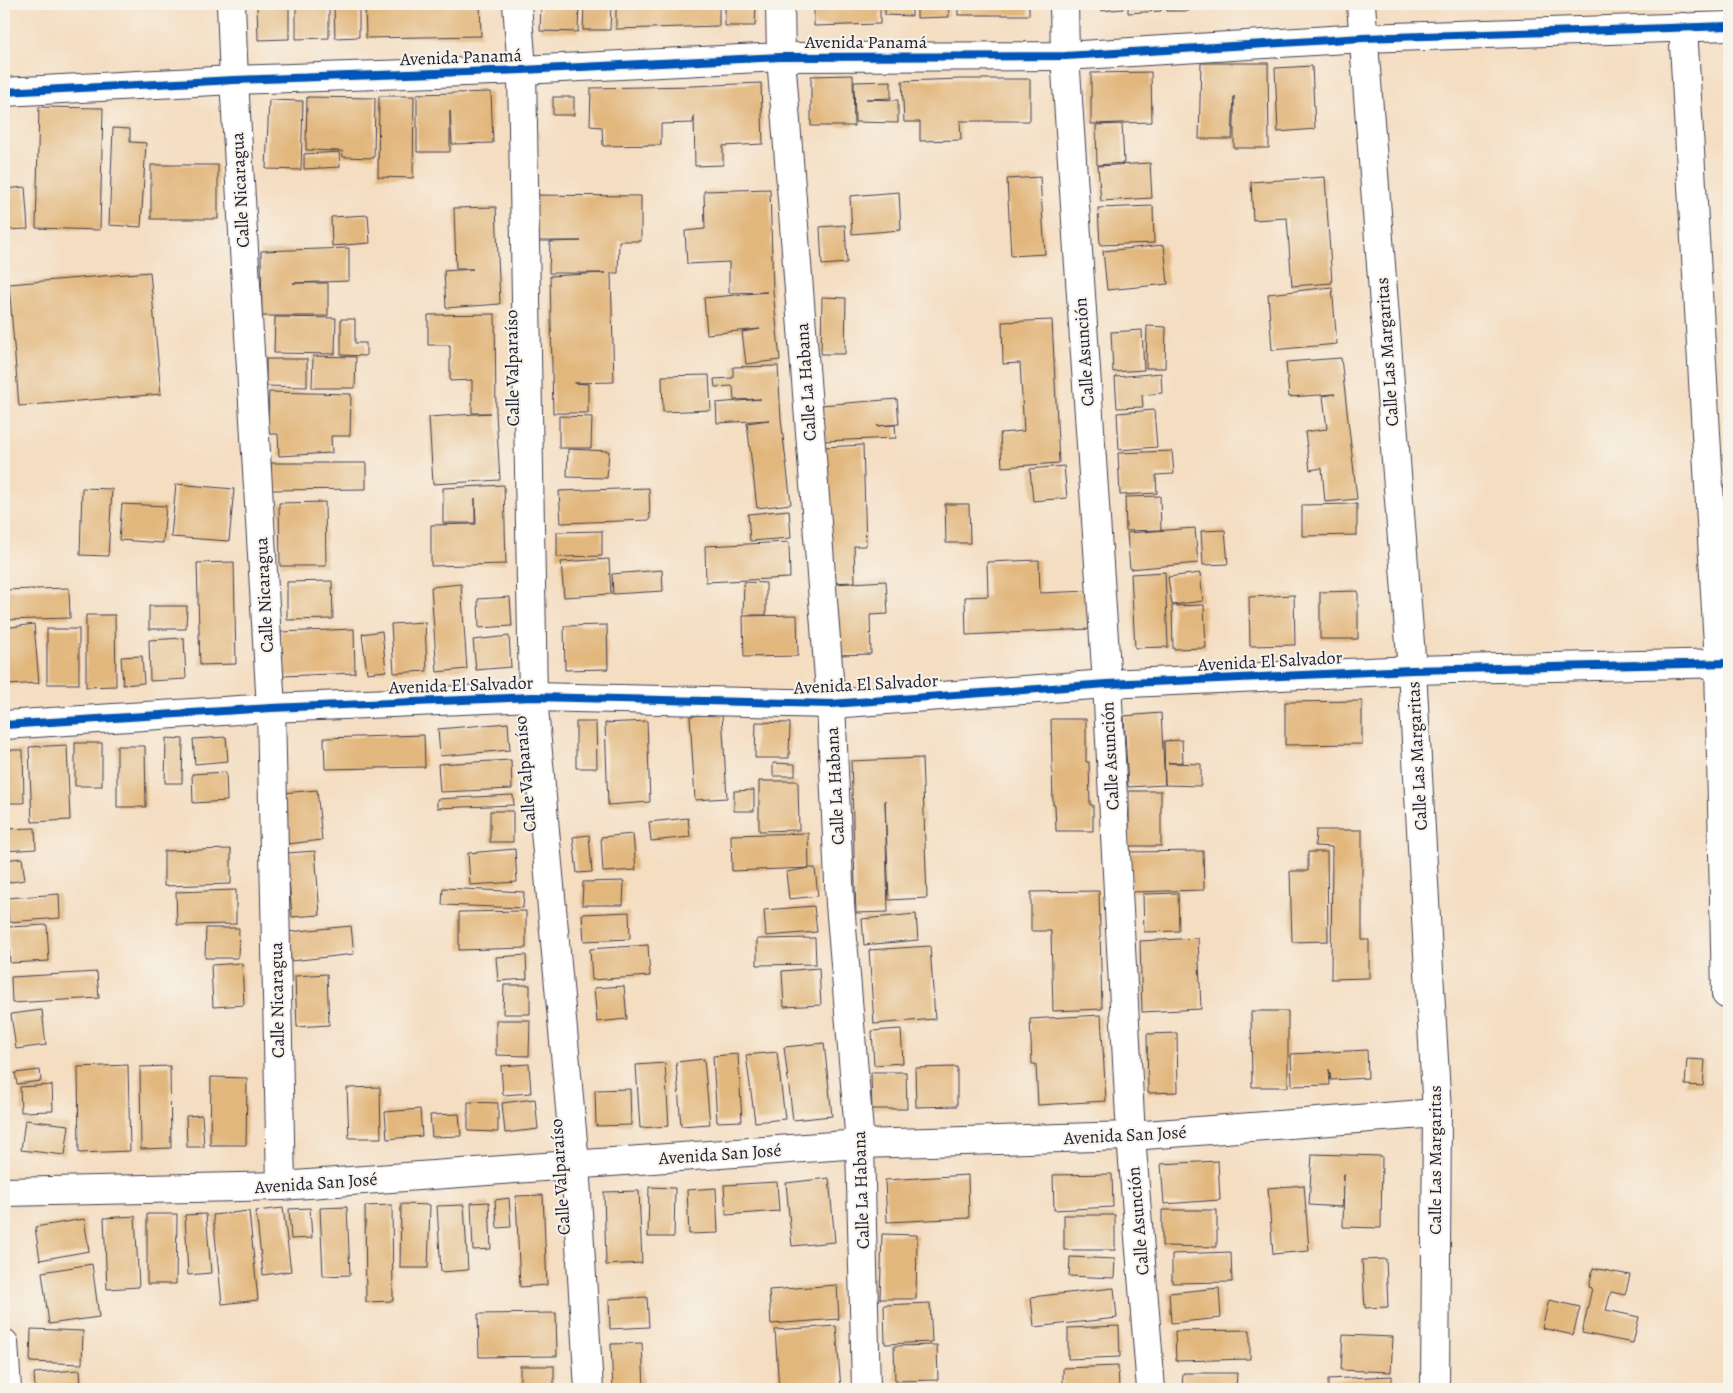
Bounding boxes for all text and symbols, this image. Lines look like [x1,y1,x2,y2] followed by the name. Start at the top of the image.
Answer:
[804,30,928,54] street label: Avenida Panamá
[399,43,523,71] street label: Avenida Panamá
[225,131,255,249] street label: Calle Nicaragua
[1370,277,1404,427] street label: Calle Las Margaritas
[1068,297,1100,407] street label: Calle Asunción
[499,309,525,427] street label: Calle Valparaíso
[790,321,822,442] street label: Calle La Habana
[249,536,279,654] street label: Calle Nicaragua
[1196,645,1343,677] street label: Avenida El Salvador
[792,668,939,700] street label: Avenida El Salvador
[387,670,534,700] street label: Avenida El Salvador
[1401,681,1433,831] street label: Calle Las Margaritas
[1095,701,1125,811] street label: Calle Asunción
[508,715,542,833] street label: Calle Valparaíso
[820,726,850,846] street label: Calle La Habana
[264,941,290,1058] street label: Calle Nicaragua
[1423,1085,1447,1235] street label: Calle Las Margaritas
[544,1118,576,1236] street label: Calle Valparaíso
[1062,1120,1187,1150] street label: Avenida San José
[847,1130,875,1250] street label: Calle La Habana
[657,1138,782,1170] street label: Avenida San José
[1121,1166,1155,1276] street label: Calle Asunción
[253,1167,378,1199] street label: Avenida San José

